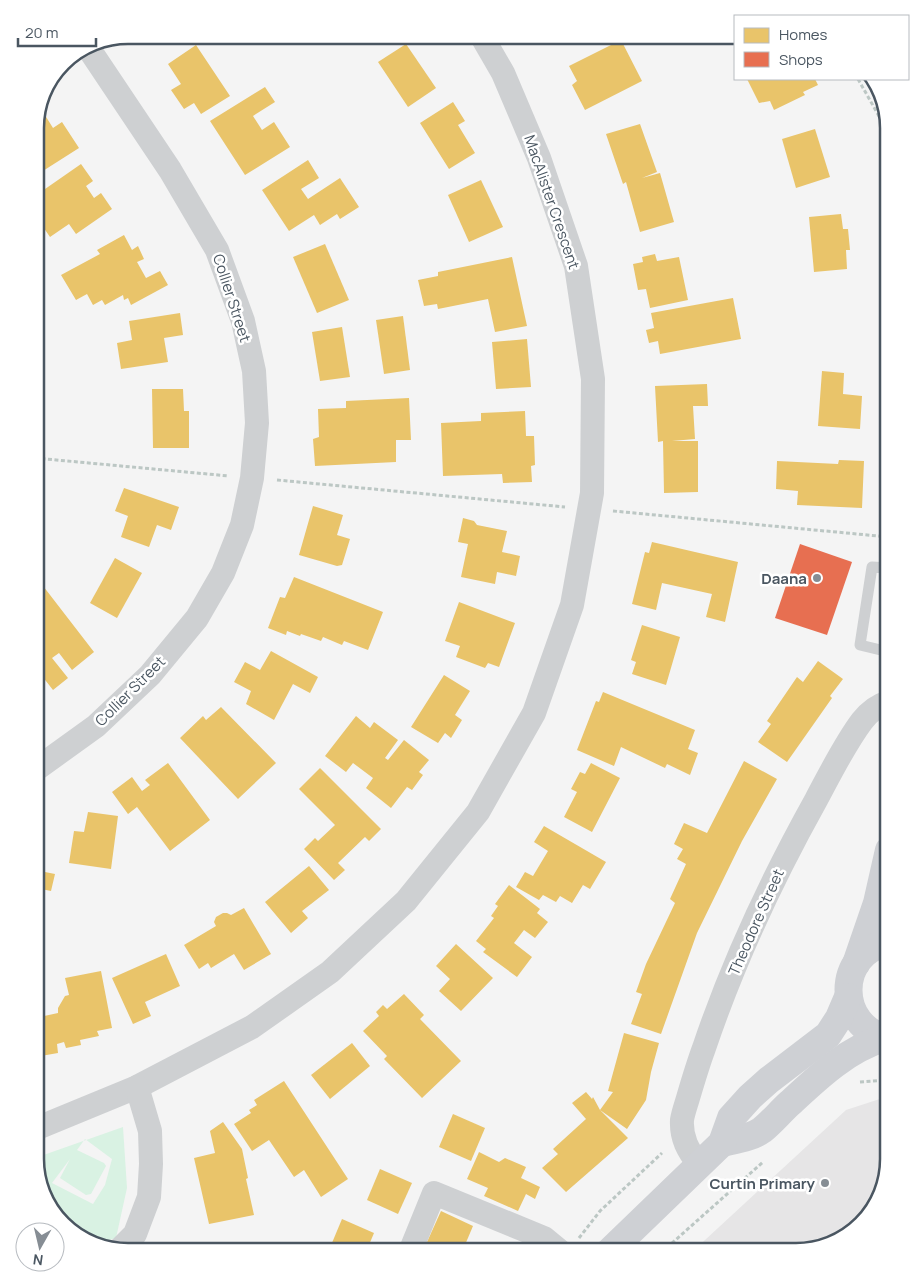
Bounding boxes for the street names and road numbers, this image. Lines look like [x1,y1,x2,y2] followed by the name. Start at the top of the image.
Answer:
[519,132,585,272] street label: MacAlister Crescent
[208,251,256,345] street label: Collier Street
[90,651,170,731] street label: Collier Street
[723,866,789,978] street label: Theodore Street

